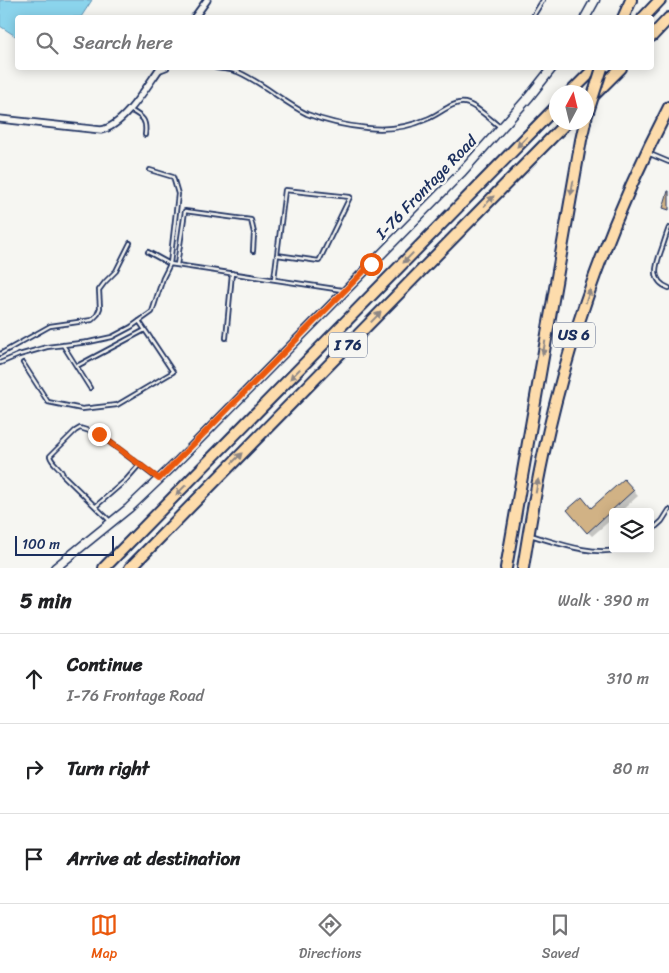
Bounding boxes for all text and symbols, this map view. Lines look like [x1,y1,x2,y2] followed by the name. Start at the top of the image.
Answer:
[15,15,654,70] search box
[73,26,173,59] text: Search here
[33,29,61,57] icon: search
[549,85,594,130] north arrow
[367,127,485,247] street label: I-76 Frontage Road
[516,135,528,147] one-way arrow
[568,180,576,196] one-way arrow
[483,195,495,207] one-way arrow
[403,251,415,263] one-way arrow
[360,253,383,276] route start
[584,288,592,303] one-way arrow
[370,311,382,323] one-way arrow
[553,322,595,348] road number: US 6
[329,332,367,358] road number: I 76
[540,340,548,356] one-way arrow
[289,368,301,380] one-way arrow
[88,423,111,446] route end
[231,452,243,464] one-way arrow
[534,478,542,494] one-way arrow
[176,484,188,496] one-way arrow
[609,508,654,553] map controls
[609,508,654,553] button: layers
[22,532,60,557] text: 100 m
[15,533,114,556] scale bar
[20,582,72,620] text: 5 min
[558,586,649,615] text: Walk · 390 m
[67,648,143,681] text: Continue
[607,664,649,693] text: 310 m
[20,665,48,693] icon: ahead
[67,681,204,710] text: I-76 Frontage Road
[67,752,149,785] text: Turn right
[613,754,649,783] text: 80 m
[20,755,48,783] icon: right
[67,842,240,875] text: Arrive at destination
[20,845,48,873] icon: arrive
[90,911,118,966] tab: Map
[299,911,361,966] tab: Directions
[542,911,579,966] tab: Saved

